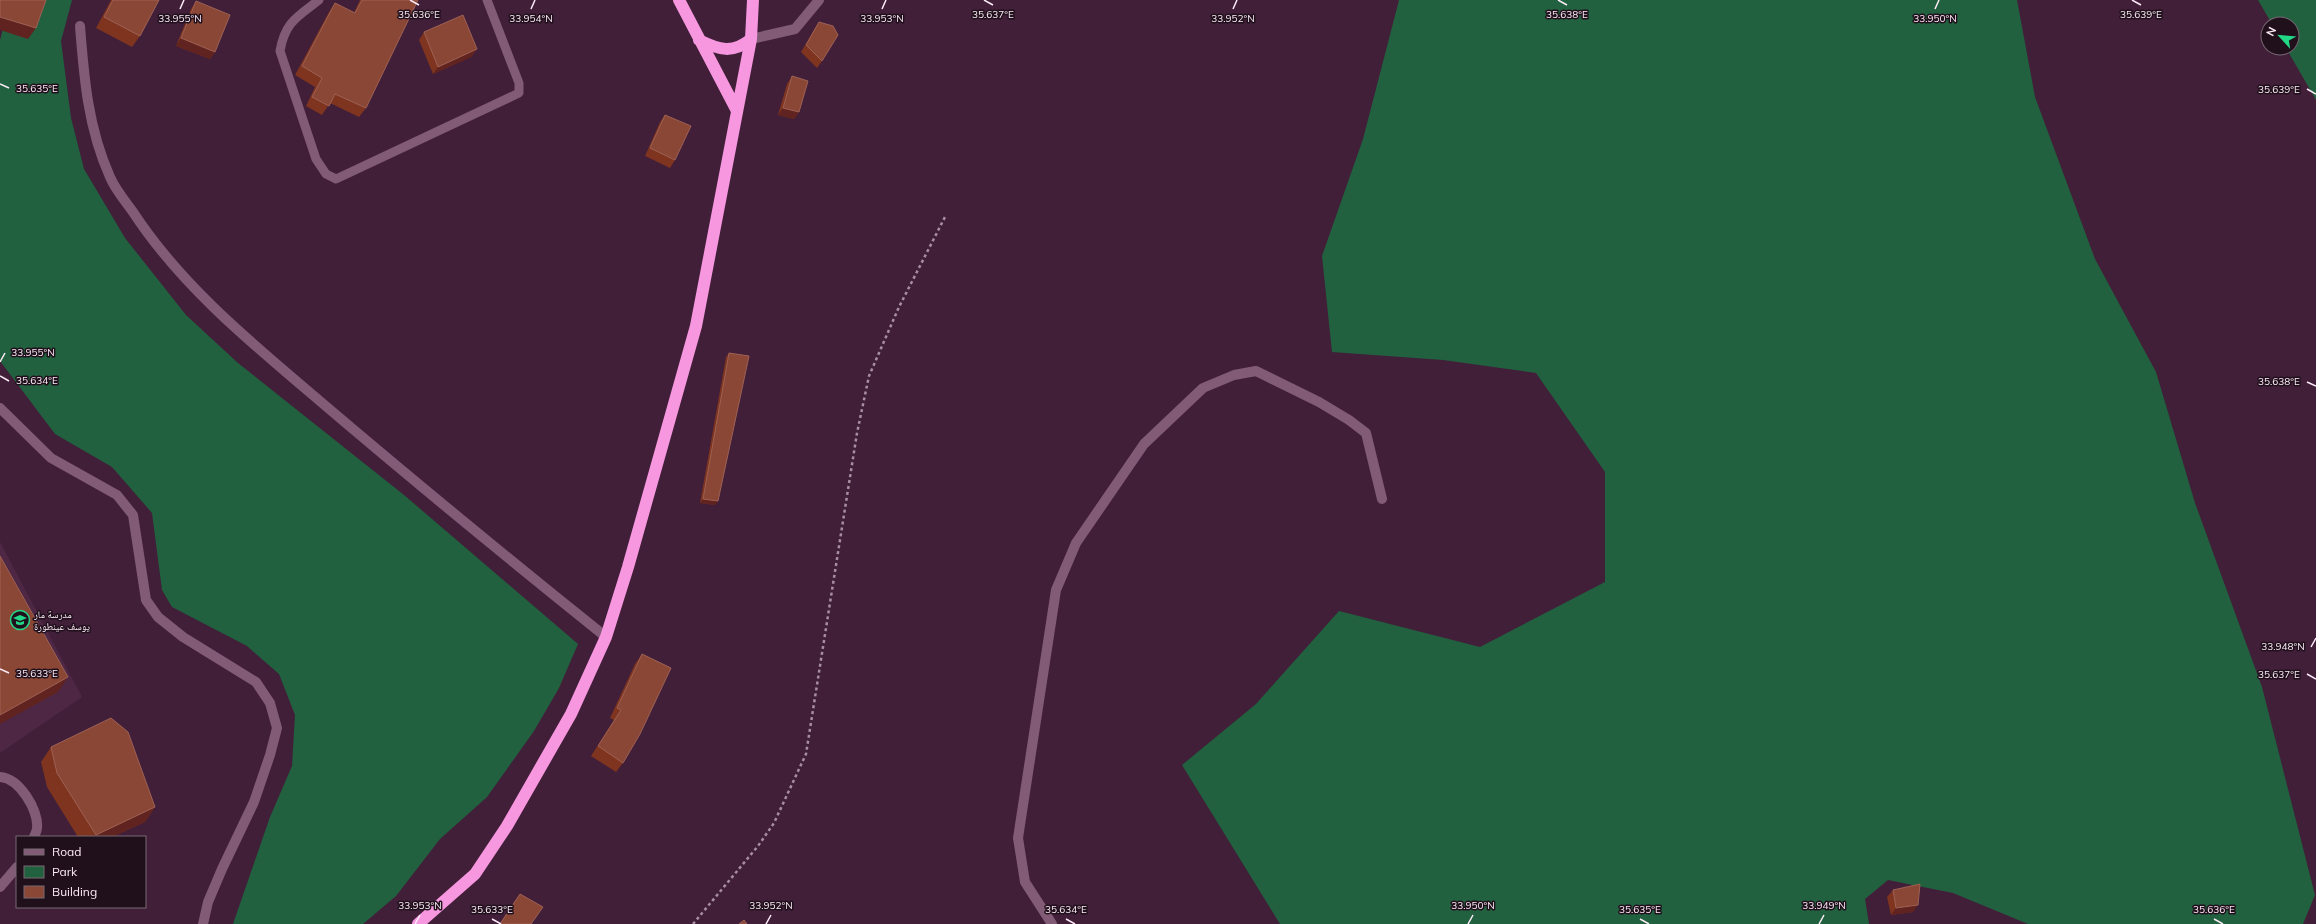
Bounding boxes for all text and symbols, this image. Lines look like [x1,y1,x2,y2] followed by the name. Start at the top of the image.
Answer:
[398,8,440,21] text: 35.636°E
[972,8,1014,21] text: 35.637°E
[1546,8,1588,21] text: 35.638°E
[2120,8,2162,21] text: 35.639°E
[158,12,202,25] text: 33.955°N
[509,12,553,25] text: 33.954°N
[860,12,904,25] text: 33.953°N
[1211,12,1255,25] text: 33.952°N
[1913,12,1957,25] text: 33.950°N
[2260,16,2300,56] north arrow
[2263,25,2279,38] text: N
[16,82,58,95] text: 35.635°E
[2258,83,2300,96] text: 35.639°E
[11,346,55,359] text: 33.955°N
[16,374,58,387] text: 35.634°E
[2258,375,2300,388] text: 35.638°E
[33,608,90,633] place label: مدرسة مار يوسف عينطورة
[9,609,31,631] school or university icon: مدرسة مار يوسف عينطورة
[2261,640,2305,653] text: 33.948°N
[16,667,58,680] text: 35.633°E
[2258,668,2300,681] text: 35.637°E
[16,836,146,908] legend
[52,844,81,859] text: Road
[52,864,78,879] text: Park
[52,884,97,899] text: Building
[398,899,442,912] text: 33.953°N
[749,899,793,912] text: 33.952°N
[1451,899,1495,912] text: 33.950°N
[1802,899,1846,912] text: 33.949°N
[471,903,513,916] text: 35.633°E
[1045,903,1087,916] text: 35.634°E
[1619,903,1661,916] text: 35.635°E
[2193,903,2235,916] text: 35.636°E

